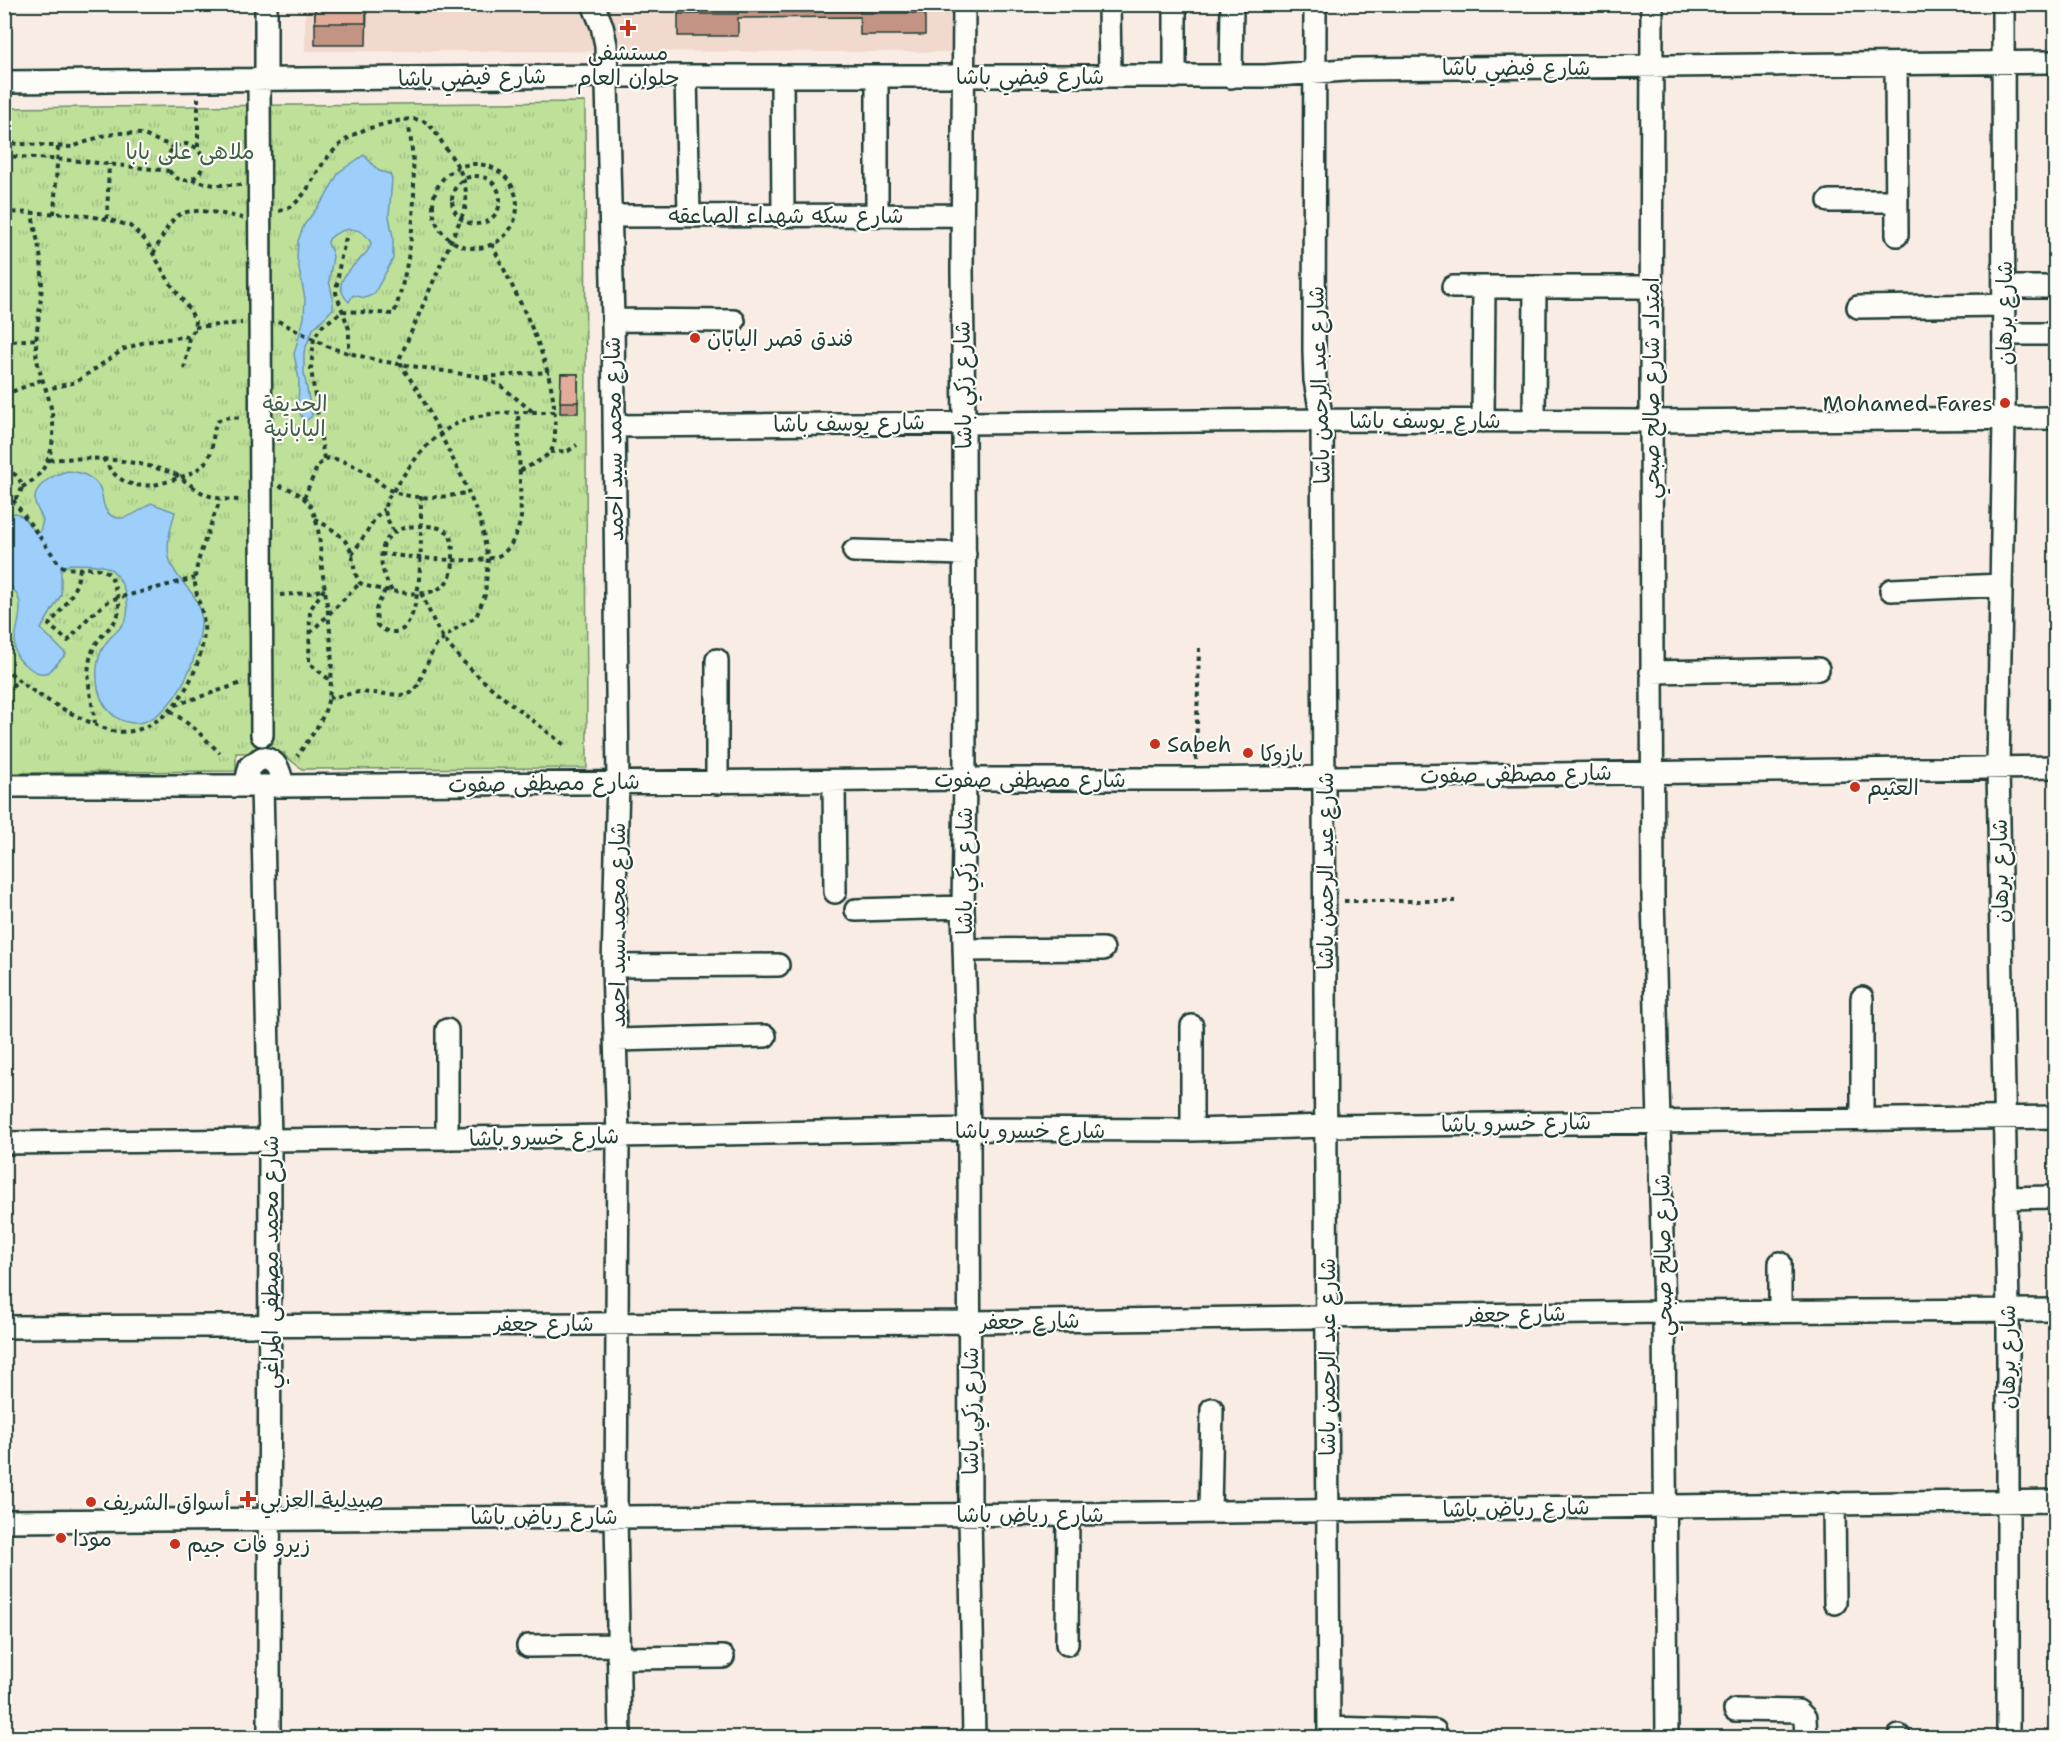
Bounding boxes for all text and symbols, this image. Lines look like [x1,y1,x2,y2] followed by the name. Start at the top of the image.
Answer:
[619,19,637,37] marker: مستشفى حلوان العام
[577,38,679,95] place label: مستشفى حلوان العام
[1442,53,1590,87] street label: شارع فيضي باشا
[397,61,547,98] street label: شارع فيضي باشا
[956,62,1104,96] street label: شارع فيضي باشا
[125,137,255,166] park label: ملاهى على بابا
[669,201,903,231] street label: شارع سكه شهداء الصاعقه
[1990,261,2020,365] street label: شارع برهان
[1637,277,1671,499] street label: امتداد شارع صالح صبحي
[1301,286,1338,484] street label: شارع عبد الرحمن باشا
[947,321,984,449] street label: شارع زكي باشا
[707,324,853,353] place label: فندق قصر اليابان
[688,331,702,345] marker: فندق قصر اليابان
[598,336,631,542] street label: شارع محمد سيد احمد
[263,389,327,443] park label: الحديقة اليابانية
[1822,389,1993,418] place label: Mohamed Fares
[1998,396,2012,410] marker: Mohamed Fares
[1349,406,1501,436] street label: شارع يوسف باشا
[773,407,925,440] street label: شارع يوسف باشا
[1167,730,1232,759] place label: Sabeh
[1148,737,1162,751] marker: Sabeh
[1260,739,1304,768] place label: بازوكا
[1241,746,1255,760] marker: بازوكا
[1420,758,1612,791] street label: شارع مصطفى صفوت
[934,765,1126,795] street label: شارع مصطفى صفوت
[448,767,640,800] street label: شارع مصطفى صفوت
[1311,772,1341,970] street label: شارع عبد الرحمن باشا
[1867,773,1919,804] place label: العثيم
[1848,780,1862,794] marker: العثيم
[950,807,984,935] street label: شارع زكي باشا
[1985,819,2016,923] street label: شارع برهان
[603,823,633,1027] street label: شارع محمد سيد احمد
[1440,1107,1592,1140] street label: شارع خسرو باشا
[955,1116,1105,1146] street label: شارع خسرو باشا
[468,1121,620,1154] street label: شارع خسرو باشا
[256,1135,290,1389] street label: شارع محمد مصطفى المراغي
[1647,1174,1684,1336] street label: شارع صالح صبحي
[1313,1258,1343,1456] street label: شارع عبد الرحمن باشا
[1464,1299,1566,1330] street label: شارع جعفر
[1993,1305,2023,1409] street label: شارع برهان
[978,1306,1080,1337] street label: شارع جعفر
[492,1309,594,1339] street label: شارع جعفر
[956,1347,990,1475] street label: شارع زكي باشا
[260,1485,384,1519] place label: صيدلية العزبي
[103,1488,231,1517] place label: أسواق الشريف
[241,1492,255,1506] marker: صيدلية العزبي
[1442,1492,1590,1525] street label: شارع رياض باشا
[84,1495,98,1509] marker: أسواق الشريف
[956,1500,1104,1530] street label: شارع رياض باشا
[470,1502,618,1532] street label: شارع رياض باشا
[73,1524,112,1553] place label: مودا
[187,1530,310,1561] place label: زيرو فات جيم
[54,1531,68,1545] marker: مودا
[168,1537,182,1551] marker: زيرو فات جيم

